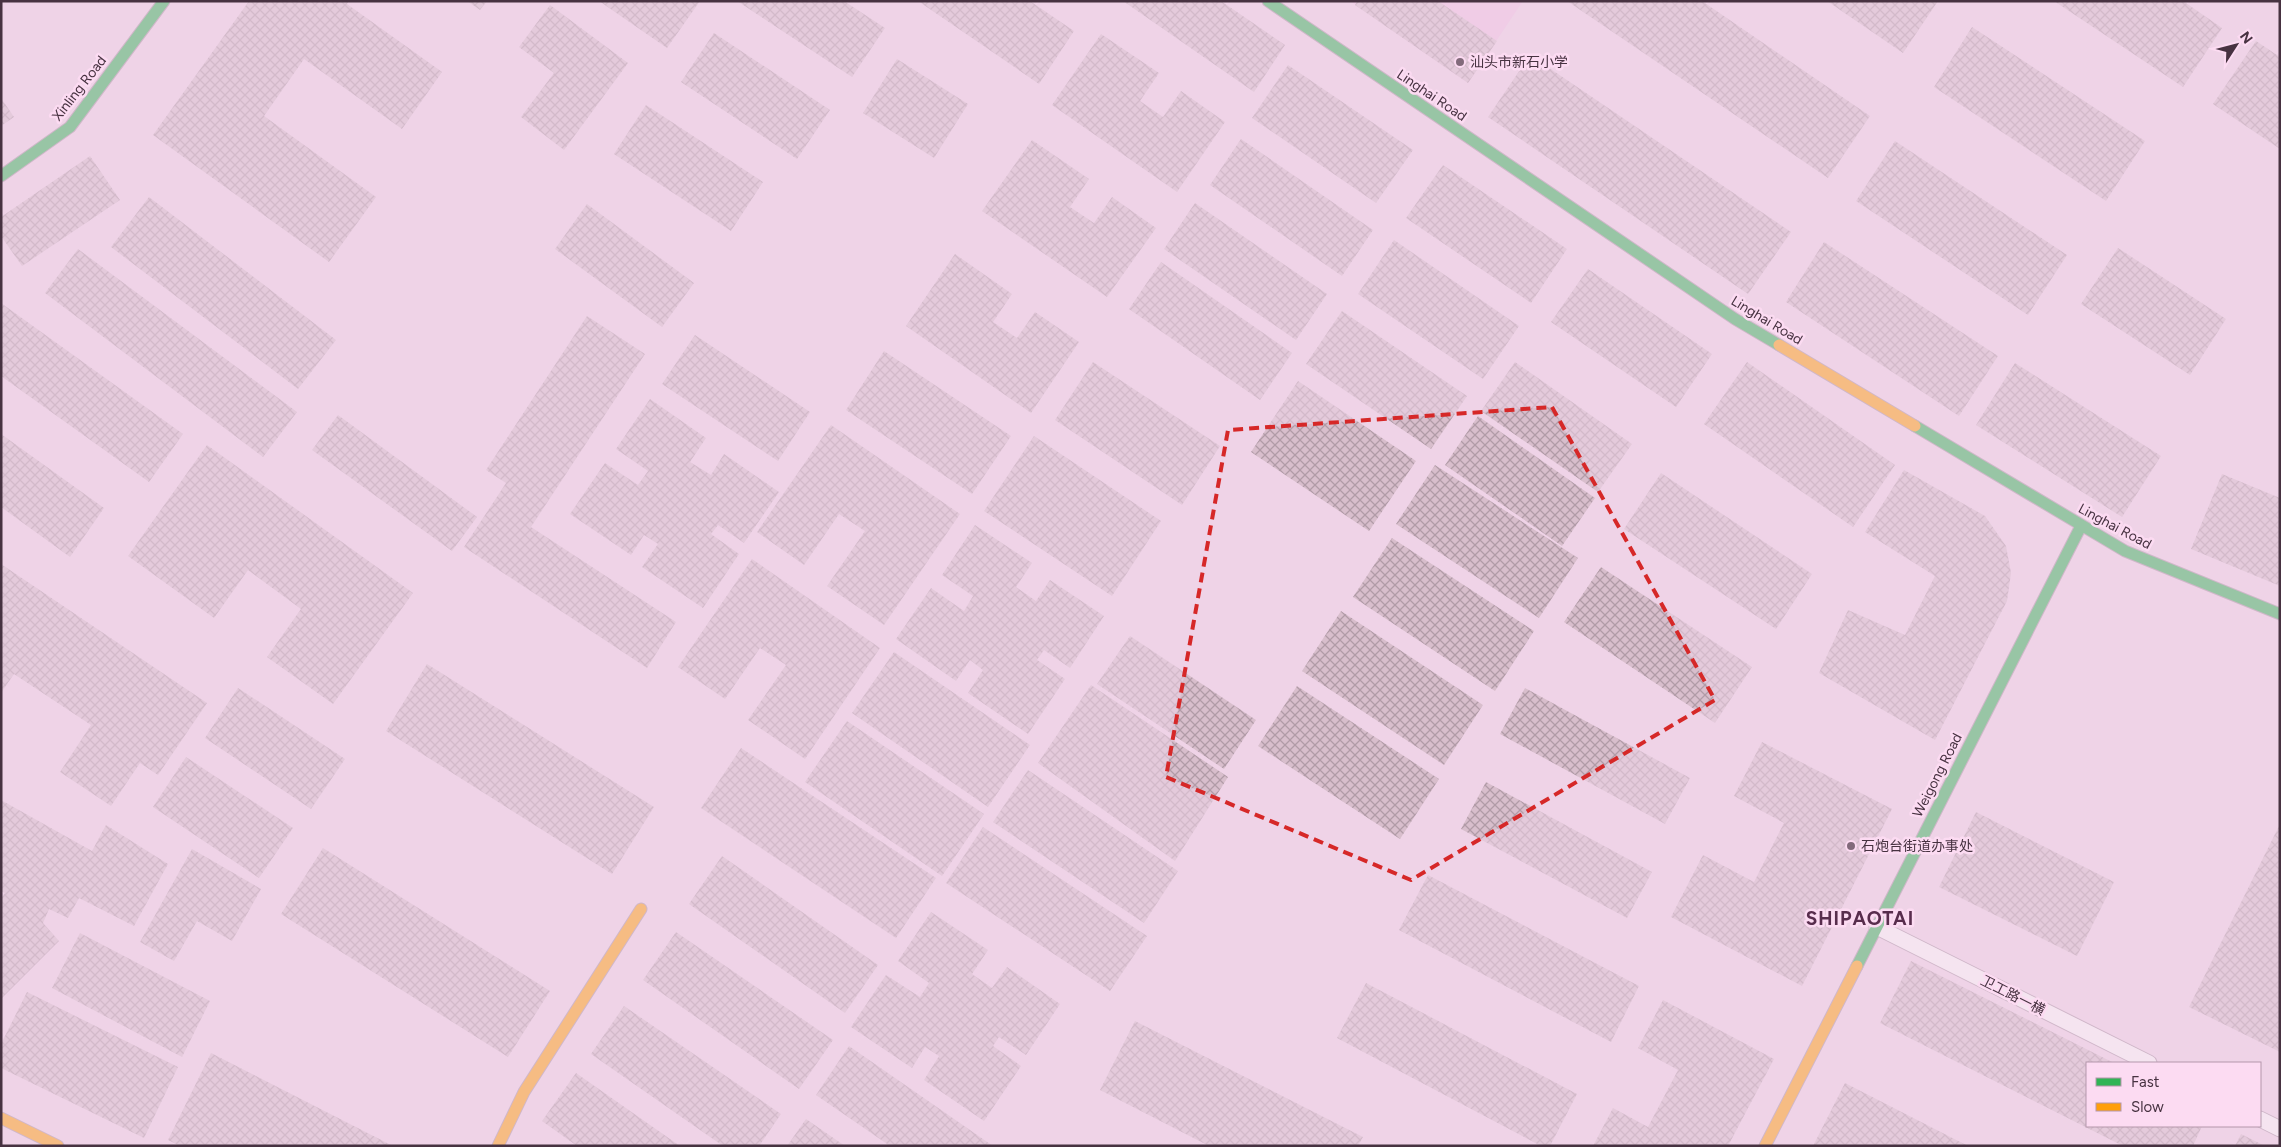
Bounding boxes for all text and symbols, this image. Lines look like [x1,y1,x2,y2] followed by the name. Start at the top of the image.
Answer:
[2211,20,2261,70] north arrow
[2236,28,2256,47] text: N
[49,52,110,124] street label: Xinling Road
[1470,54,1568,71] place label: 汕头市新石小学
[1454,56,1466,68] marker: 汕头市新石小学
[1394,66,1470,125] street label: Linghai Road
[1728,292,1806,348] street label: Linghai Road
[2075,500,2154,553] street label: Linghai Road
[1909,730,1966,820] street label: Weigong Road
[1861,838,1973,855] place label: 石炮台街道办事处
[1845,840,1857,852] marker: 石炮台街道办事处
[1806,907,1914,930] district label: SHIPAOTAI
[1978,972,2049,1019] street label: 卫工路一横
[2086,1062,2261,1127] legend
[2131,1073,2160,1091] text: Fast
[2131,1098,2164,1116] text: Slow

